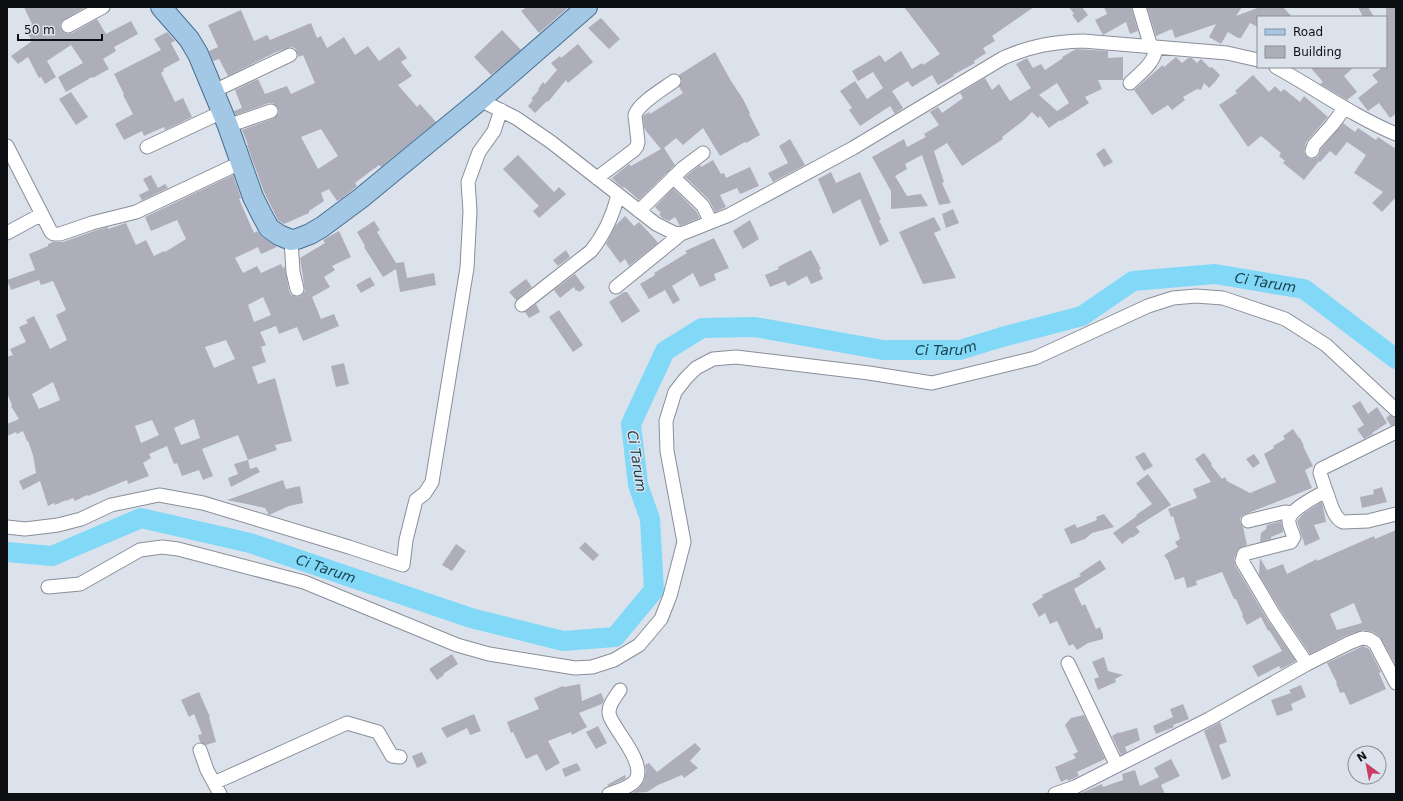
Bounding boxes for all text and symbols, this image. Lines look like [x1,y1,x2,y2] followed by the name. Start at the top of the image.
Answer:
[18,16,102,42] scale bar
[1257,16,1387,68] legend
[24,23,55,37] text: 50 m
[1293,25,1323,39] text: Road
[1293,45,1342,59] text: Building
[1234,269,1297,296] water label: Ci Tarum
[915,337,979,358] water label: Ci Tarum
[624,429,650,493] water label: Ci Tarum
[294,551,358,586] water label: Ci Tarum
[1347,745,1387,785] north arrow
[1355,749,1369,765] text: N

